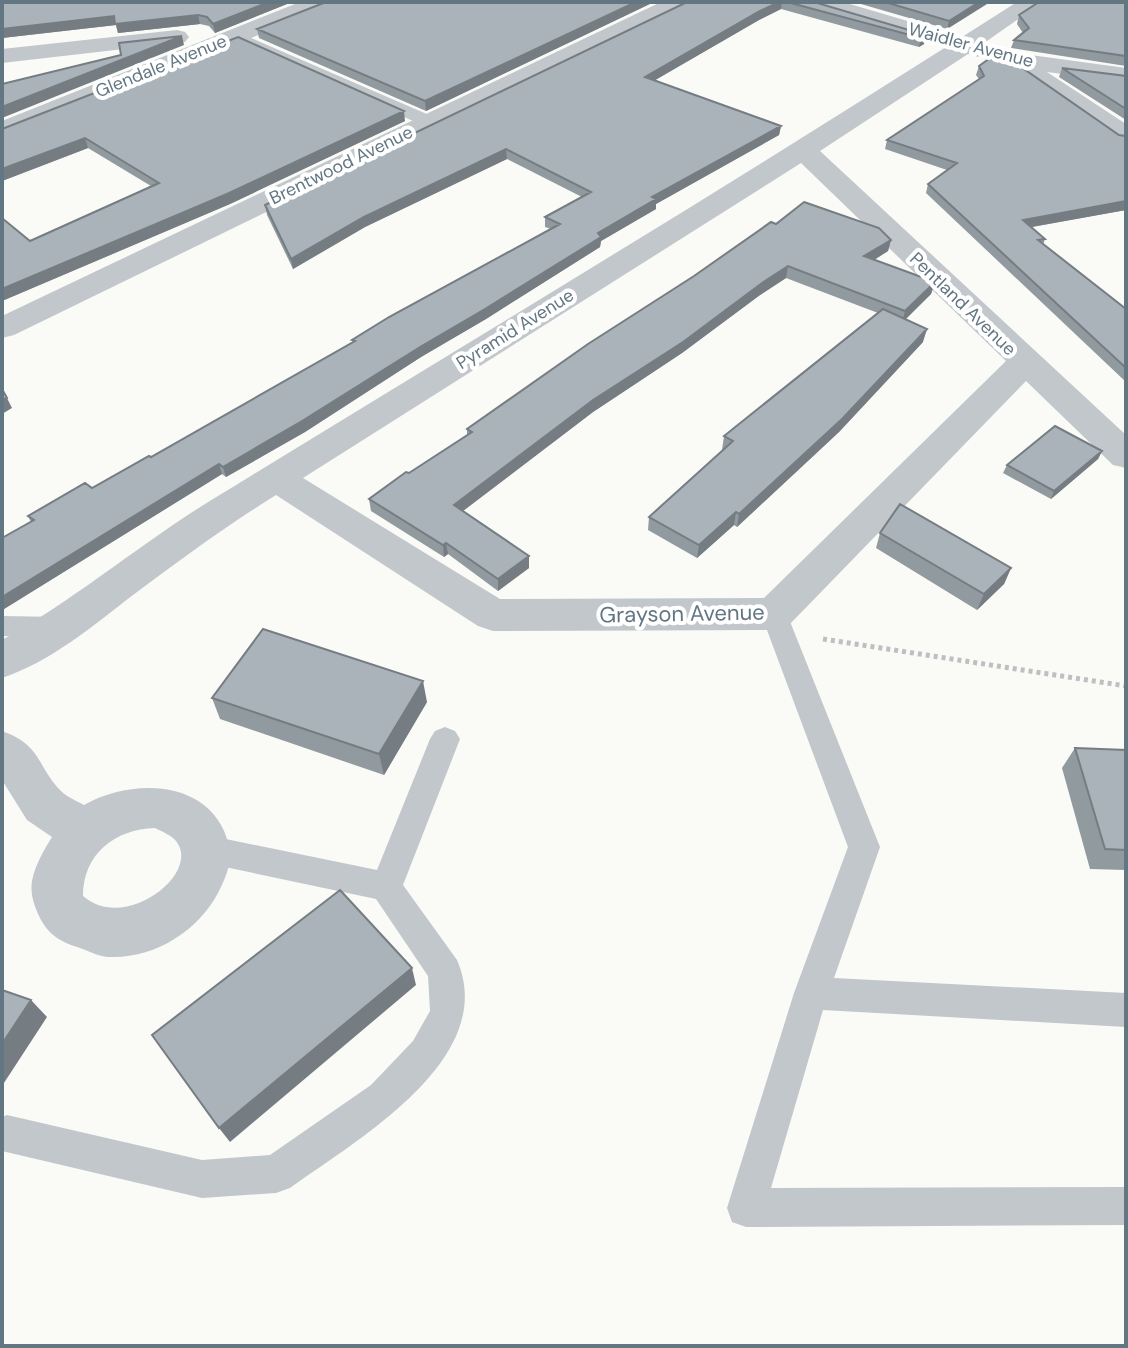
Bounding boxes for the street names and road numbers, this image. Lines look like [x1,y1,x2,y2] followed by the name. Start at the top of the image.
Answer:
[906,17,1036,73] street label: Waidler Avenue
[92,29,230,103] street label: Glendale Avenue
[265,120,417,210] street label: Brentwood Avenue
[905,247,1021,361] street label: Pentland Avenue
[452,283,578,375] street label: Pyramid Avenue
[599,598,765,629] street label: Grayson Avenue

